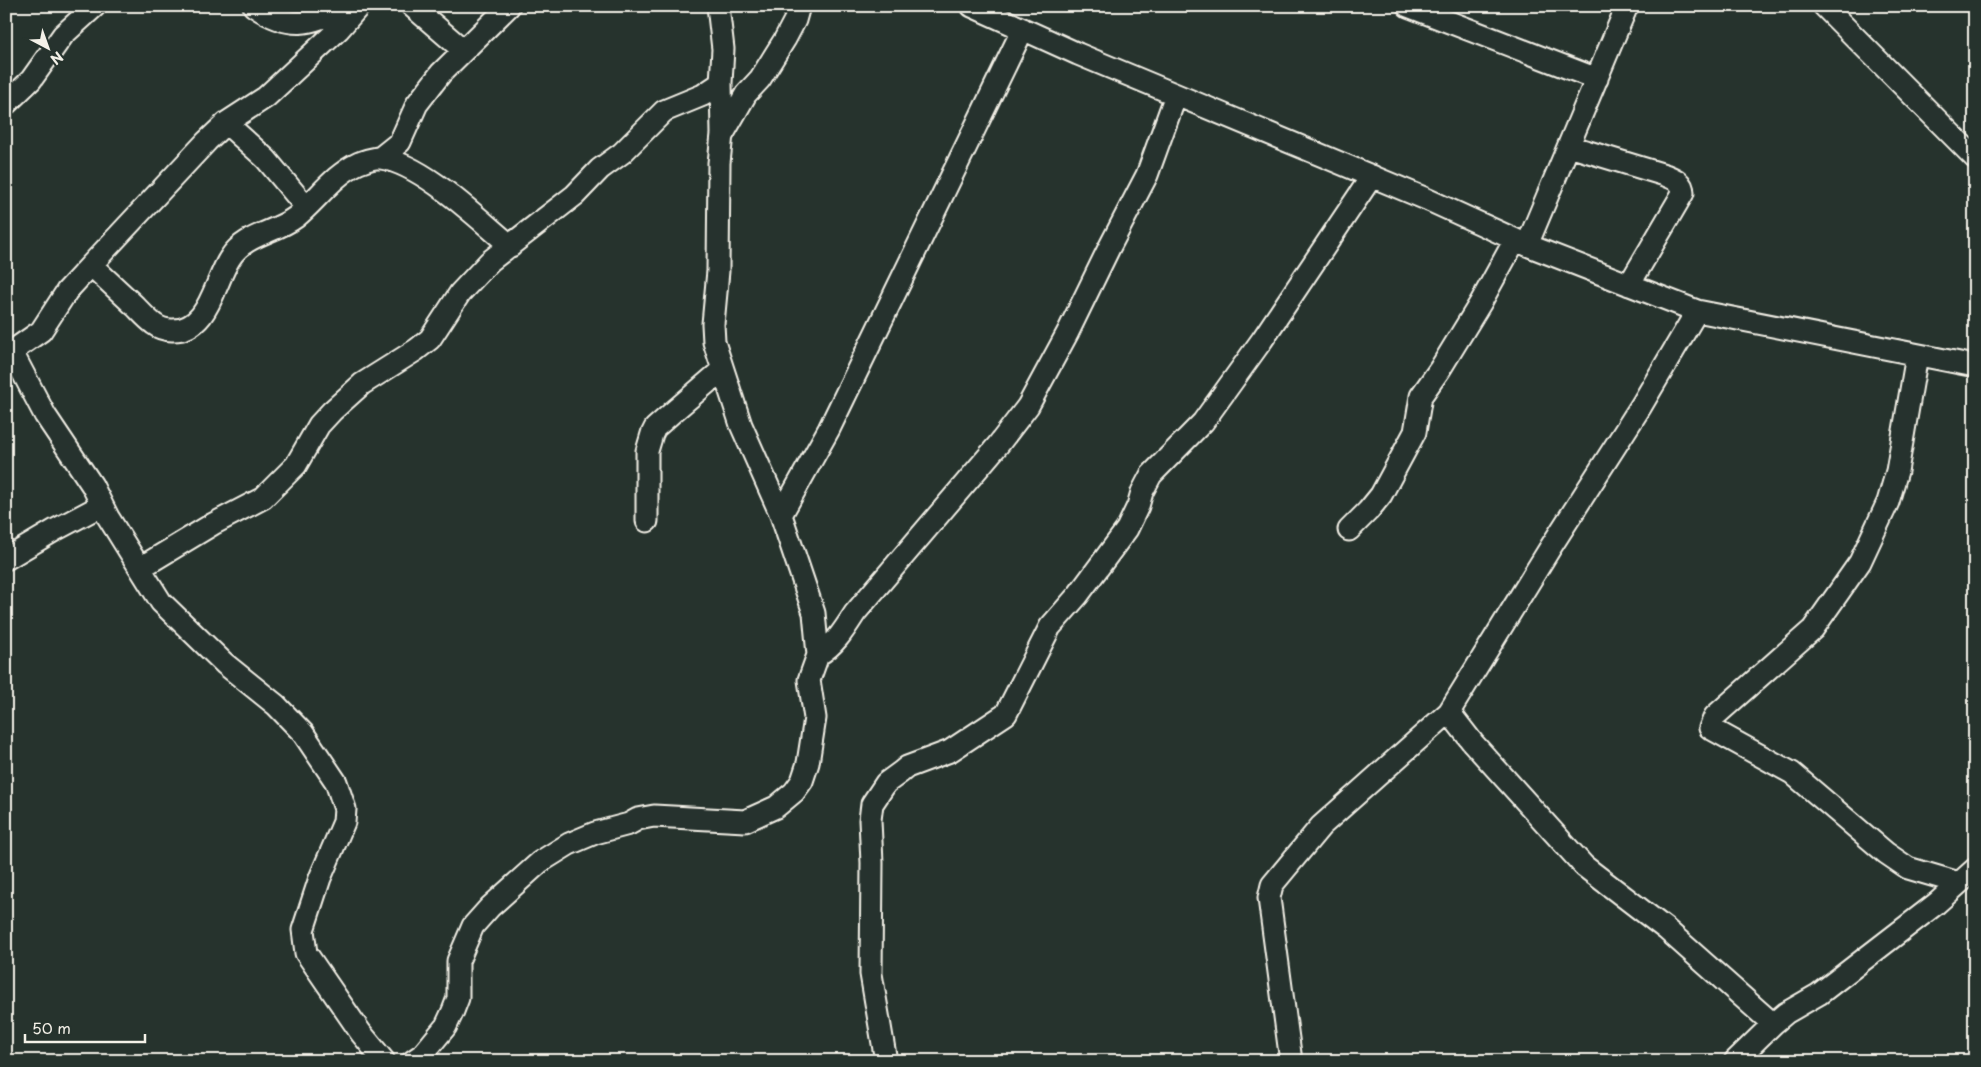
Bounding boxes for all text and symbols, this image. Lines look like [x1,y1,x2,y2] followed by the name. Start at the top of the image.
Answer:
[22,22,72,72] north arrow
[46,47,68,70] text: N
[25,1012,145,1044] scale bar
[32,1016,71,1039] text: 50 m

